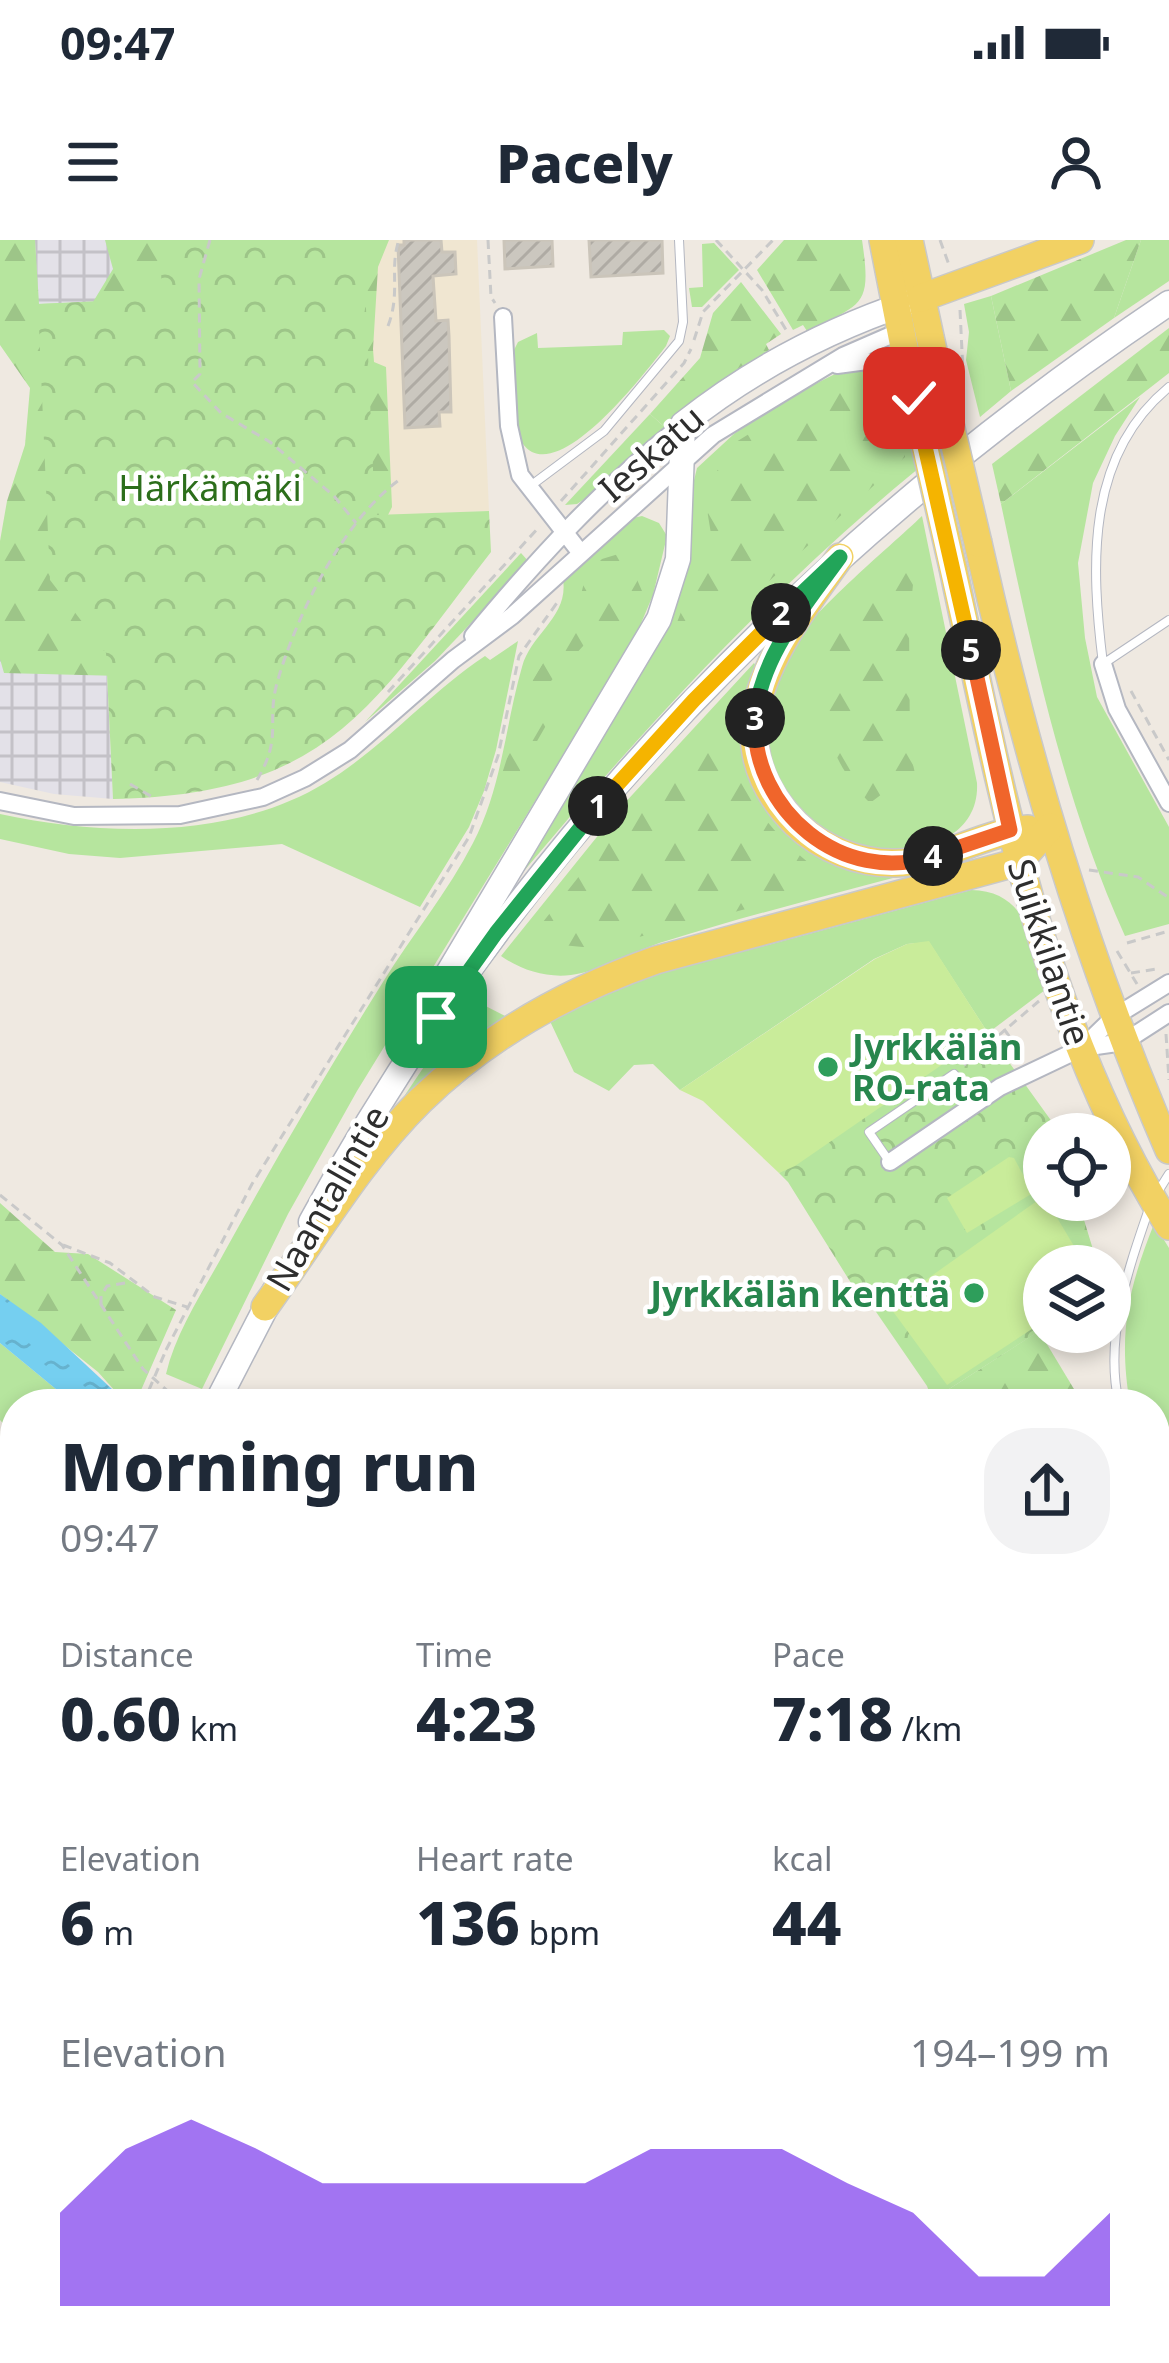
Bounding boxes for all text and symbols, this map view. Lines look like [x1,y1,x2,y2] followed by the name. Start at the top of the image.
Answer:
[60,12,176,73] text: 09:47
[496,125,673,199] text: Pacely
[60,129,126,195] icon: menu
[1043,129,1109,195] icon: person
[863,347,965,449] pin
[881,365,947,431] icon: check
[588,394,714,512] street label: Ieskatu
[118,463,302,512] park label: Härkämäki
[751,583,811,643] pin: 2
[772,590,790,635] text: 2
[941,620,1001,680] pin: 5
[962,627,980,672] text: 5
[725,688,785,748] pin: 3
[746,695,764,740] text: 3
[568,776,628,836] pin: 1
[589,783,607,828] text: 1
[903,826,963,886] pin: 4
[924,833,942,878] text: 4
[997,852,1103,1052] street label: Suikkilantie
[385,966,487,1068] pin
[403,984,469,1050] icon: arrive
[849,1022,1022,1112] place label: Jyrkkälän RO-rata
[815,1054,841,1080] marker: Jyrkkälän RO-rata
[254,1096,400,1300] street label: Naantalintie
[1023,1113,1131,1353] map controls
[1023,1113,1131,1221] button: locate
[1023,1245,1131,1353] button: layers
[647,1269,950,1318] place label: Jyrkkälän kenttä
[961,1280,987,1306] marker: Jyrkkälän kenttä
[60,1420,479,1510] text: Morning run
[984,1428,1110,1554] button: share
[60,1510,160,1563] text: 09:47
[60,1632,194,1677] text: Distance
[416,1632,492,1677] text: Time
[772,1632,845,1677] text: Pace
[60,1677,181,1759] text: 0.60
[416,1677,537,1759] text: 4:23
[772,1677,893,1759] text: 7:18
[181,1706,238,1751] text: km
[893,1706,962,1751] text: /km
[60,1836,201,1881] text: Elevation
[416,1836,574,1881] text: Heart rate
[772,1836,833,1881] text: kcal
[60,1881,95,1963] text: 6
[416,1881,520,1963] text: 136
[772,1881,841,1963] text: 44
[95,1910,134,1955] text: m
[520,1910,600,1955] text: bpm
[60,2025,227,2078] text: Elevation
[910,2025,1110,2078] text: 194–199 m

